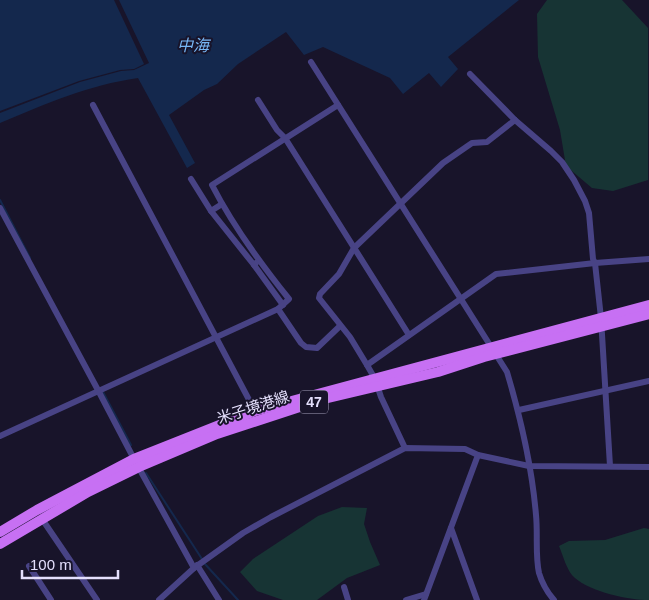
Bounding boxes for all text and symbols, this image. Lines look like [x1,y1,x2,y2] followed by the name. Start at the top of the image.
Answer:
[177,37,212,54] water label: 中海
[215,387,291,427] street label: 米子境港線
[300,391,328,414] road number: 47
[22,548,119,580] scale bar
[30,556,72,573] text: 100 m

